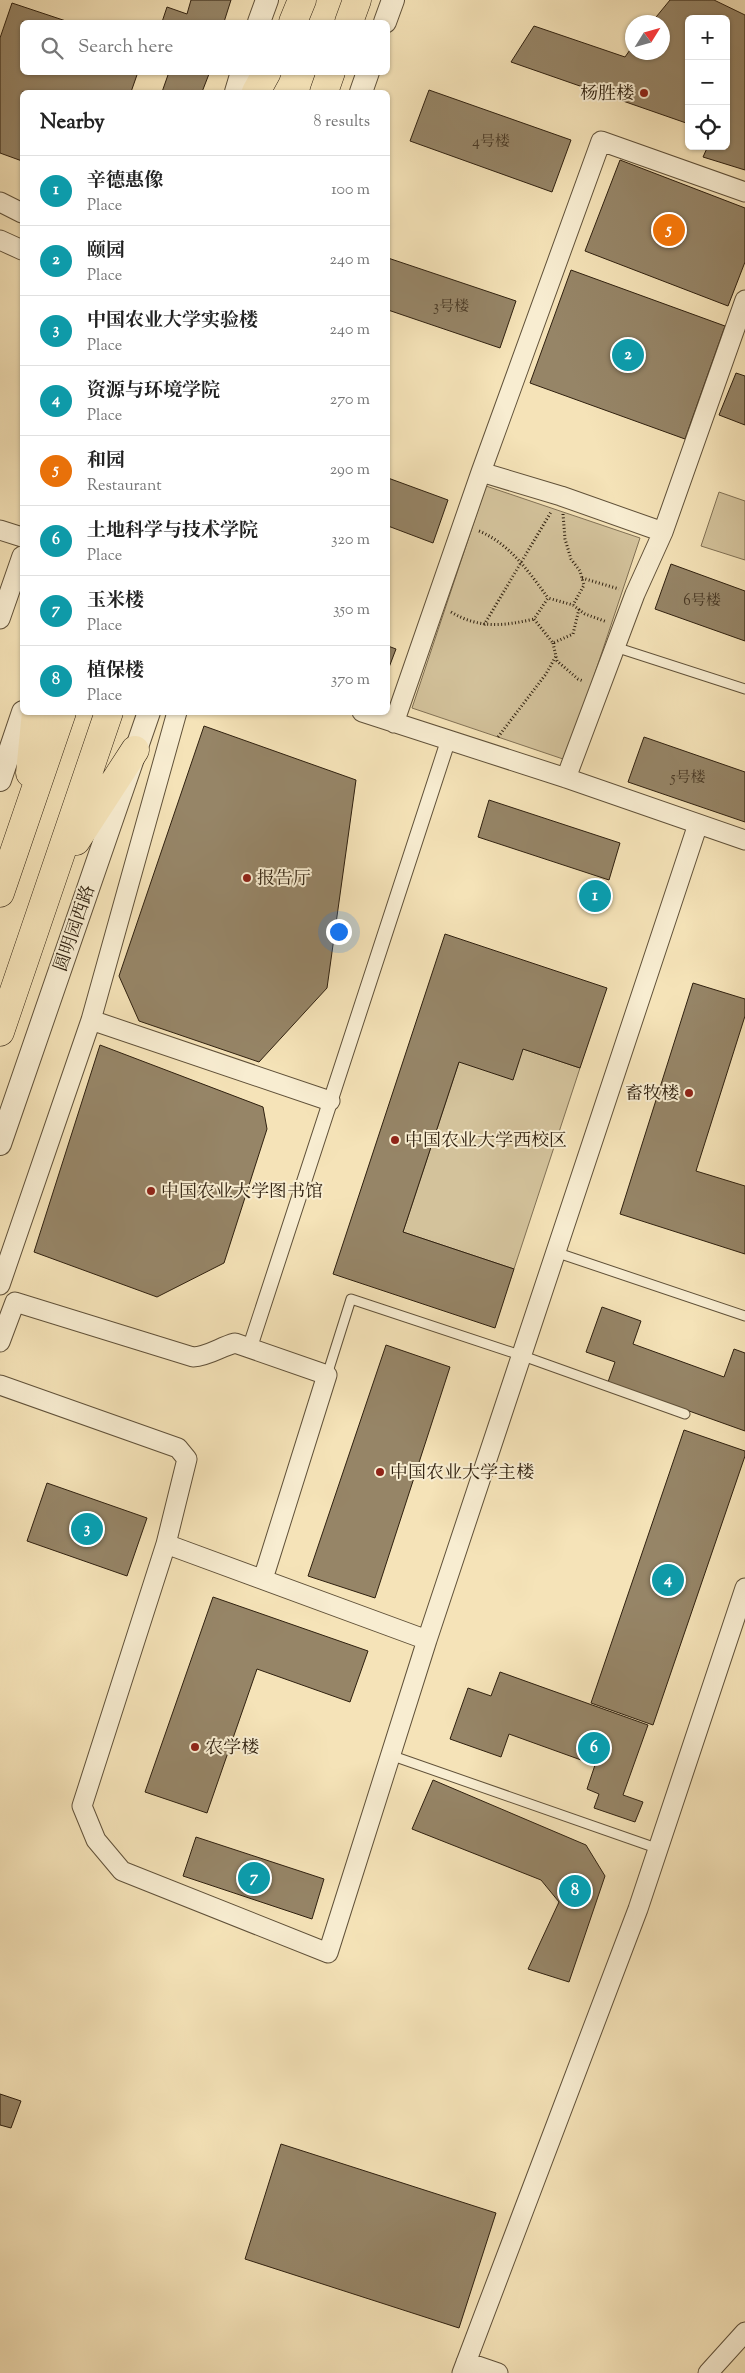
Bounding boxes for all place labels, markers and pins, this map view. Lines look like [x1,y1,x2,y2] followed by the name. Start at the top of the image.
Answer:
[580,82,634,108] place label: 杨胜楼
[638,87,650,99] marker: 杨胜楼
[653,211,685,249] pin: 5
[612,336,644,374] pin: 2
[257,867,311,893] place label: 报告厅
[241,872,253,884] marker: 报告厅
[579,877,611,915] pin: 1
[625,1082,679,1108] place label: 畜牧楼
[683,1087,695,1099] marker: 畜牧楼
[405,1129,567,1155] place label: 中国农业大学西校区
[389,1134,401,1146] marker: 中国农业大学西校区
[161,1180,323,1206] place label: 中国农业大学图书馆
[145,1185,157,1197] marker: 中国农业大学图书馆
[390,1461,534,1487] place label: 中国农业大学主楼
[374,1466,386,1478] marker: 中国农业大学主楼
[71,1510,103,1548] pin: 3
[652,1561,684,1599] pin: 4
[578,1729,610,1767] pin: 6
[205,1736,259,1762] place label: 农学楼
[189,1741,201,1753] marker: 农学楼
[238,1859,270,1897] pin: 7
[559,1872,591,1910] pin: 8

